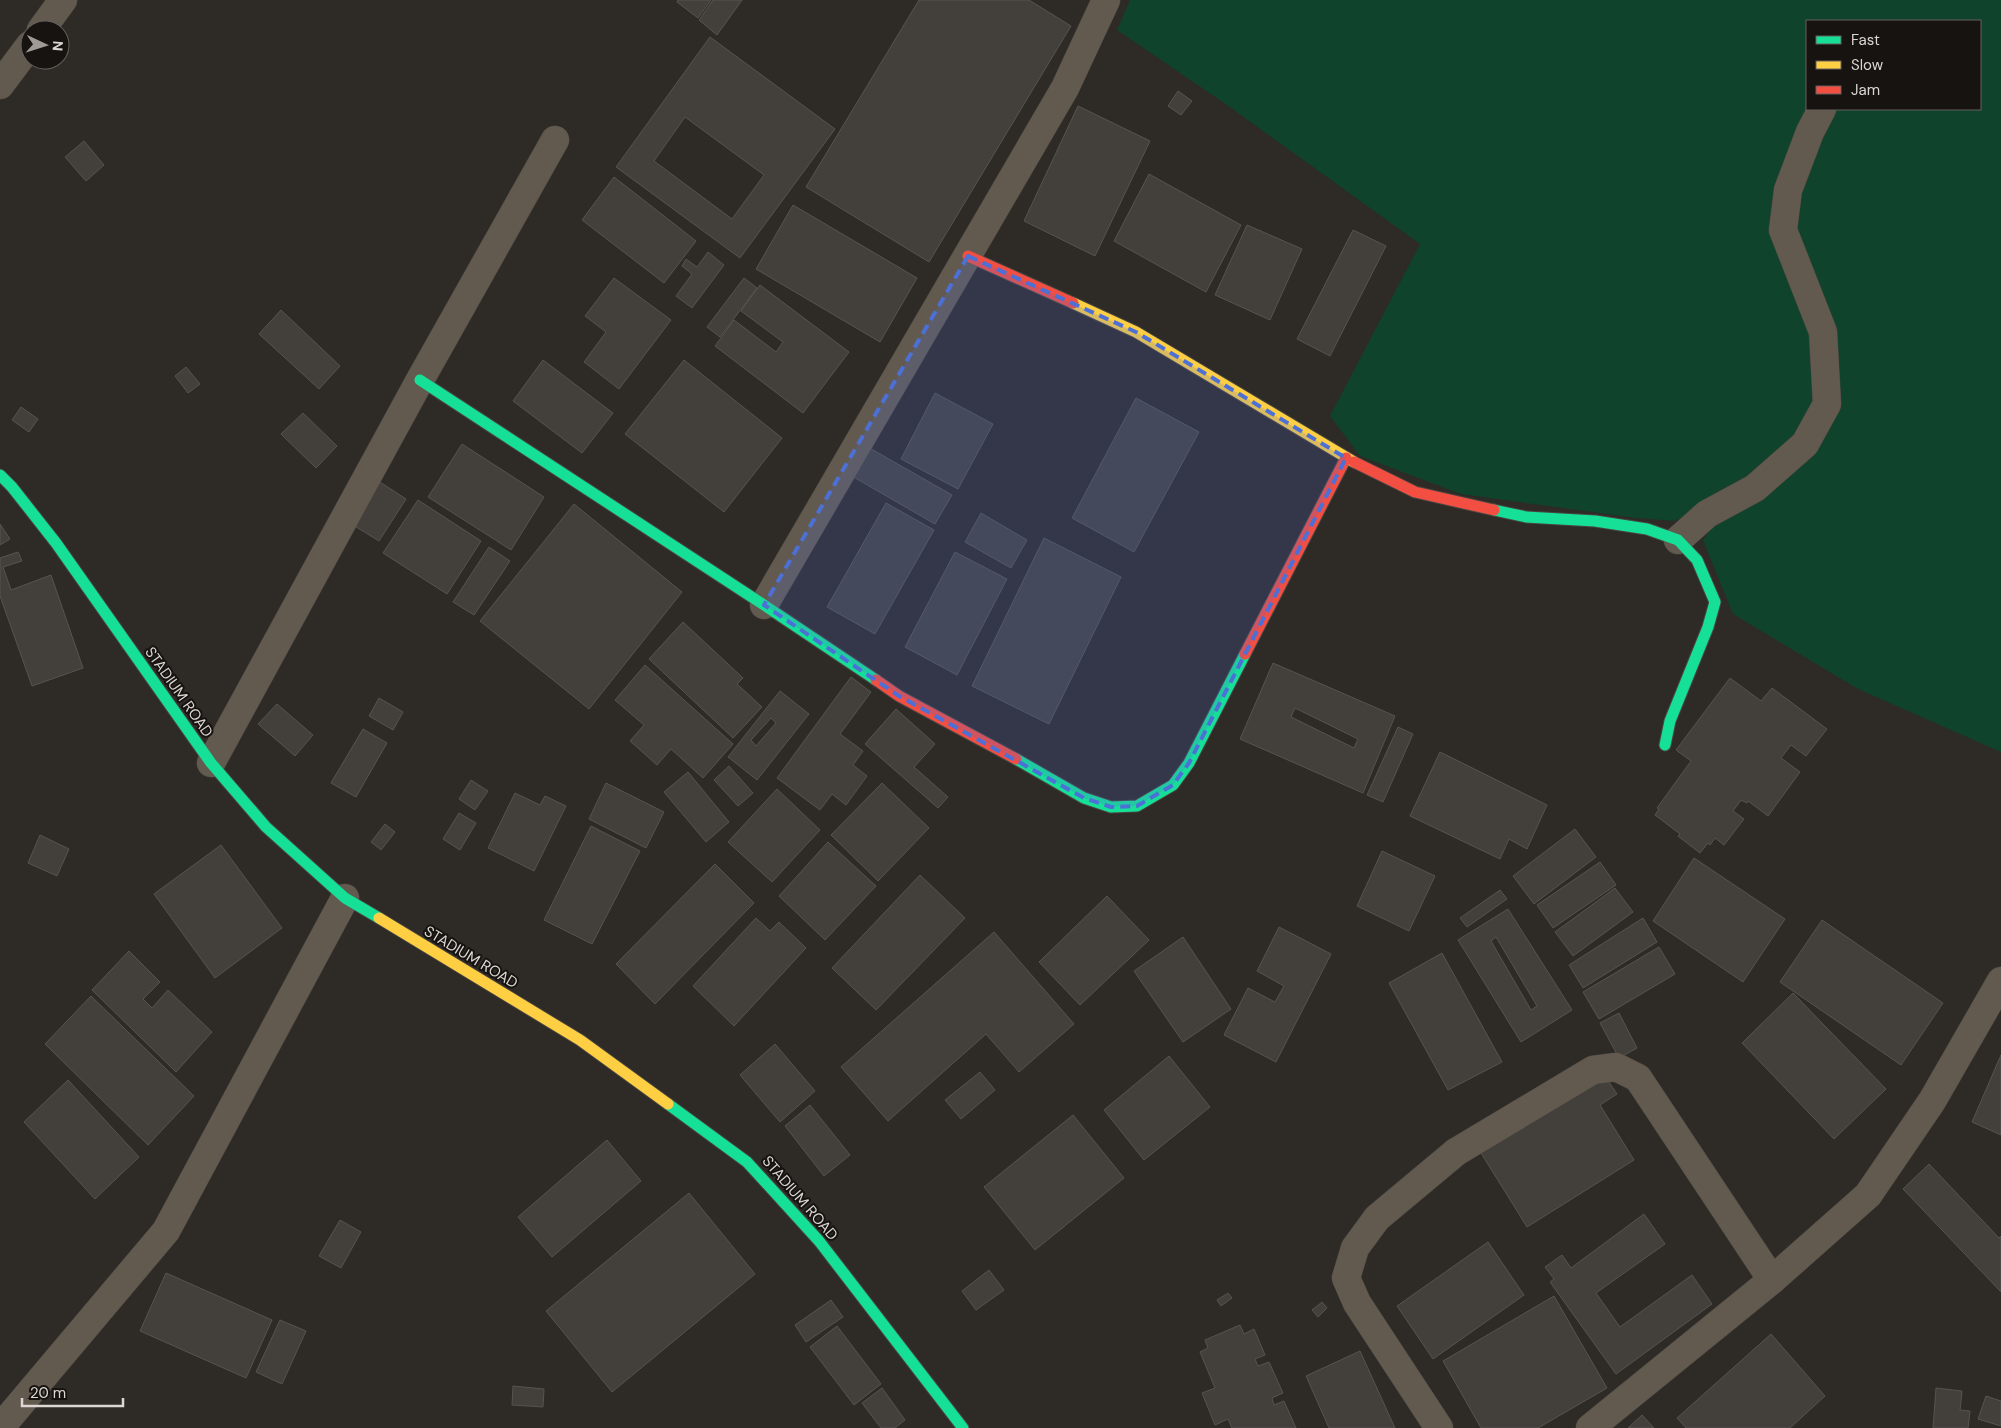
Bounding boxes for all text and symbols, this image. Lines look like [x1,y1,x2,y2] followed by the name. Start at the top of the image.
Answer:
[20,20,70,70] north arrow
[1806,20,1981,110] legend
[1851,30,1880,50] text: Fast
[49,40,67,52] text: N
[1851,55,1884,75] text: Slow
[1851,80,1880,100] text: Jam
[140,643,218,741] street label: STADIUM ROAD
[420,921,522,993] street label: STADIUM ROAD
[758,1151,842,1245] street label: STADIUM ROAD
[22,1376,124,1408] scale bar
[30,1383,66,1403] text: 20 m

